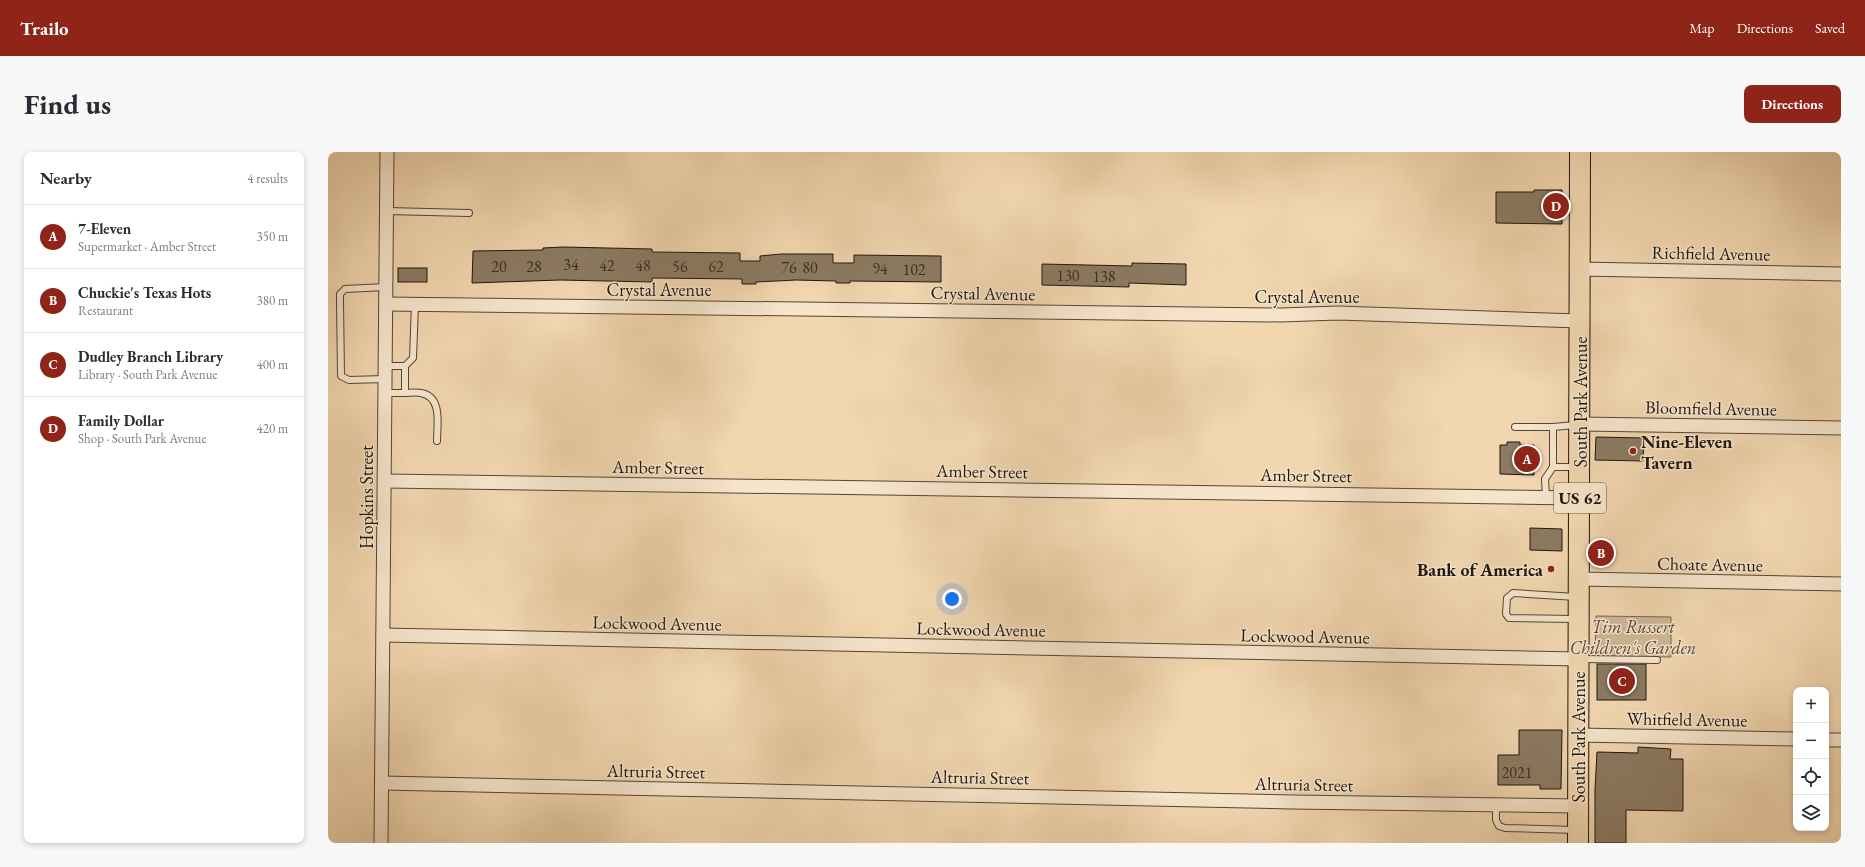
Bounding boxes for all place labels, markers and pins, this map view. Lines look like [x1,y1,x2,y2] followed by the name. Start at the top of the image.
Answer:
[1543,191,1569,221] pin: D
[1641,430,1732,474] place label: Nine-Eleven Tavern
[1514,444,1540,474] pin: A
[1628,446,1638,456] marker: Nine-Eleven Tavern
[1588,538,1614,568] pin: B
[1417,558,1543,581] place label: Bank of America
[1546,564,1556,574] marker: Bank of America
[1609,666,1635,696] pin: C

